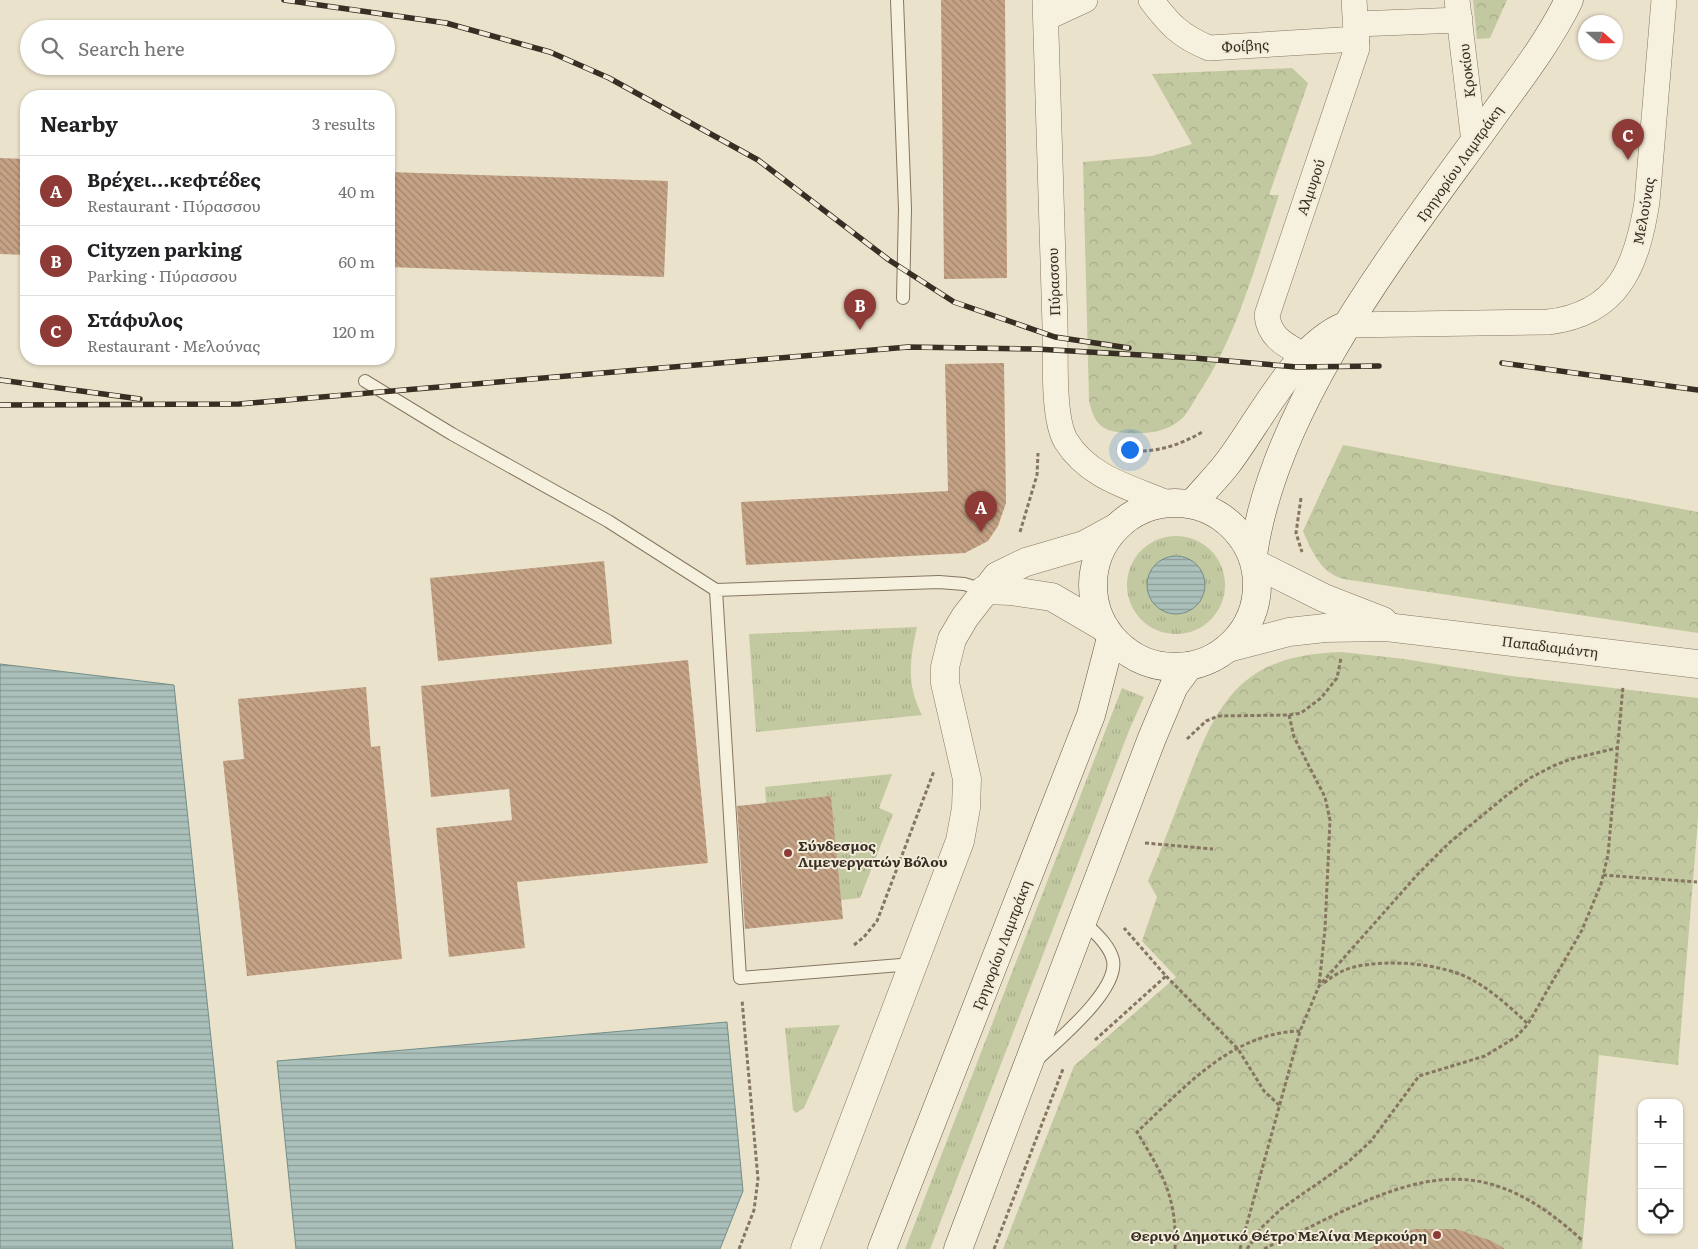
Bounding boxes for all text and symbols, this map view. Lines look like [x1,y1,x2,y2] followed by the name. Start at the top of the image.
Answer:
[1578,15,1623,60] north arrow
[20,20,395,75] search box
[38,34,66,62] icon: search
[78,34,185,62] text: Search here
[1221,34,1269,56] street label: Φοίβης
[1453,43,1479,99] street label: Κροκίου
[1411,101,1507,225] street label: Γρηγορίου Λαμπράκη
[40,107,118,138] text: Nearby
[312,111,375,135] text: 3 results
[1612,119,1644,160] pin: C
[1291,156,1329,218] street label: Αλμυρού
[87,165,261,193] text: Βρέχει...κεφτέδες
[1627,176,1659,246] street label: Μελούνας
[50,179,62,203] text: A
[338,179,375,203] text: 40 m
[87,193,261,217] text: Restaurant · Πύρασσου
[87,235,242,263] text: Cityzen parking
[1042,247,1064,317] street label: Πύρασσου
[50,249,62,273] text: B
[338,249,375,273] text: 60 m
[87,263,237,287] text: Parking · Πύρασσου
[844,289,876,330] pin: B
[87,305,183,333] text: Στάφυλος
[50,319,62,343] text: C
[332,319,375,343] text: 120 m
[87,333,260,357] text: Restaurant · Μελούνας
[1117,437,1143,463] your location
[965,491,997,532] pin: A
[1501,630,1599,662] street label: Παπαδιαμάντη
[798,835,948,871] place label: Σύνδεσμος Λιμενεργατών Βόλου
[782,847,794,859] marker: Σύνδεσμος Λιμενεργατών Βόλου
[967,877,1035,1013] street label: Γρηγορίου Λαμπράκη
[1638,1099,1683,1234] map controls
[1638,1099,1683,1144] button: +
[1638,1144,1683,1189] button: −
[1638,1189,1683,1234] button: locate
[1131,1225,1427,1245] place label: Θερινό Δημοτικό Θέτρο Μελίνα Μερκούρη
[1431,1229,1443,1241] marker: Θερινό Δημοτικό Θέτρο Μελίνα Μερκούρη

